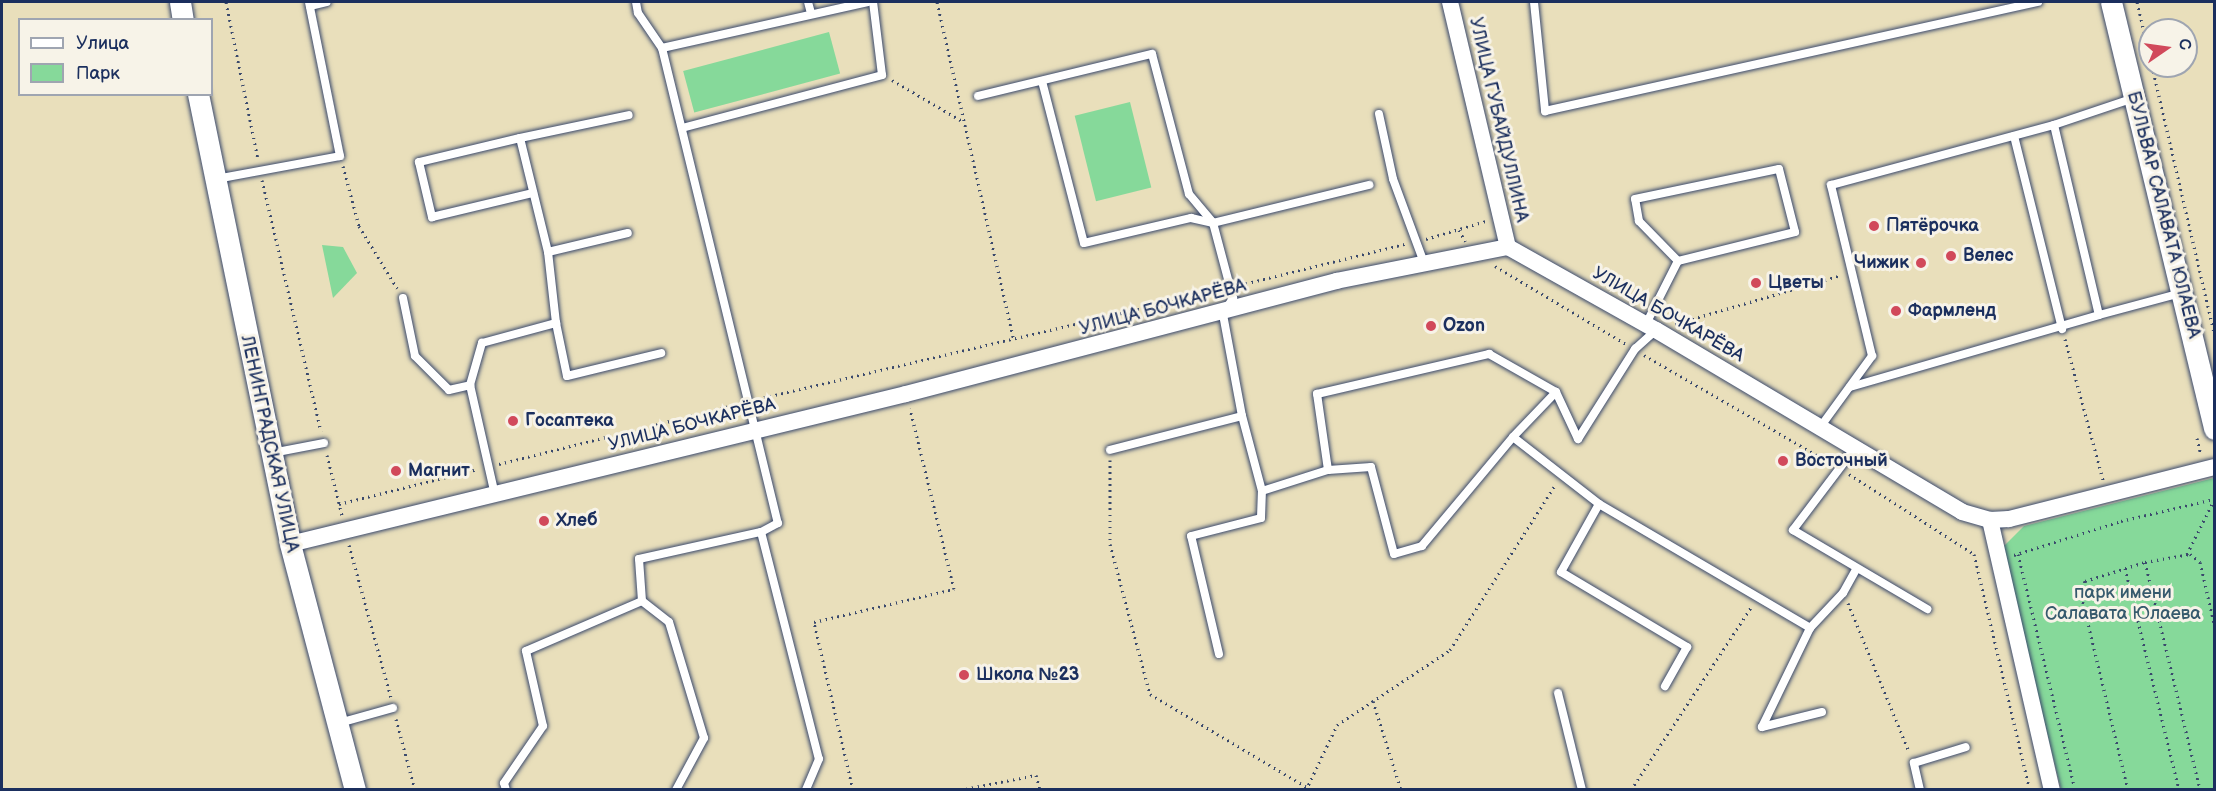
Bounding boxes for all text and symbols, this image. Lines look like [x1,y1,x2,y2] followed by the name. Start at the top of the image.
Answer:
[1464,16,1532,224] street label: УЛИЦА ГУБАЙДУЛЛИНА
[18,18,213,96] legend
[2138,18,2198,78] north arrow
[76,33,129,54] text: Улица
[2174,37,2195,52] text: С
[76,63,120,84] text: Парк
[2122,89,2204,341] street label: БУЛЬВАР САЛАВАТА ЮЛАЕВА
[1886,215,1979,237] place label: Пятёрочка
[1867,219,1881,233] marker: Пятёрочка
[1963,245,2014,267] place label: Велес
[1944,249,1958,263] marker: Велес
[1854,252,1909,274] place label: Чижик
[1914,256,1928,270] marker: Чижик
[1588,263,1748,367] street label: УЛИЦА БОЧКАРЁВА
[1768,272,1824,294] place label: Цветы
[1077,275,1249,341] street label: УЛИЦА БОЧКАРЁВА
[1749,276,1763,290] marker: Цветы
[1908,300,1996,322] place label: Фармленд
[1889,304,1903,318] marker: Фармленд
[1443,315,1485,337] place label: Ozon
[1424,319,1438,333] marker: Ozon
[235,334,303,554] street label: ЛЕНИНГРАДСКАЯ УЛИЦА
[606,394,778,456] street label: УЛИЦА БОЧКАРЁВА
[525,410,614,432] place label: Госаптека
[506,414,520,428] marker: Госаптека
[1795,450,1888,472] place label: Восточный
[1776,454,1790,468] marker: Восточный
[408,460,470,482] place label: Магнит
[389,464,403,478] marker: Магнит
[556,510,597,532] place label: Хлеб
[537,514,551,528] marker: Хлеб
[2045,583,2201,626] park label: парк имени Салавата Юлаева
[976,664,1079,686] place label: Школа №23
[957,668,971,682] marker: Школа №23

